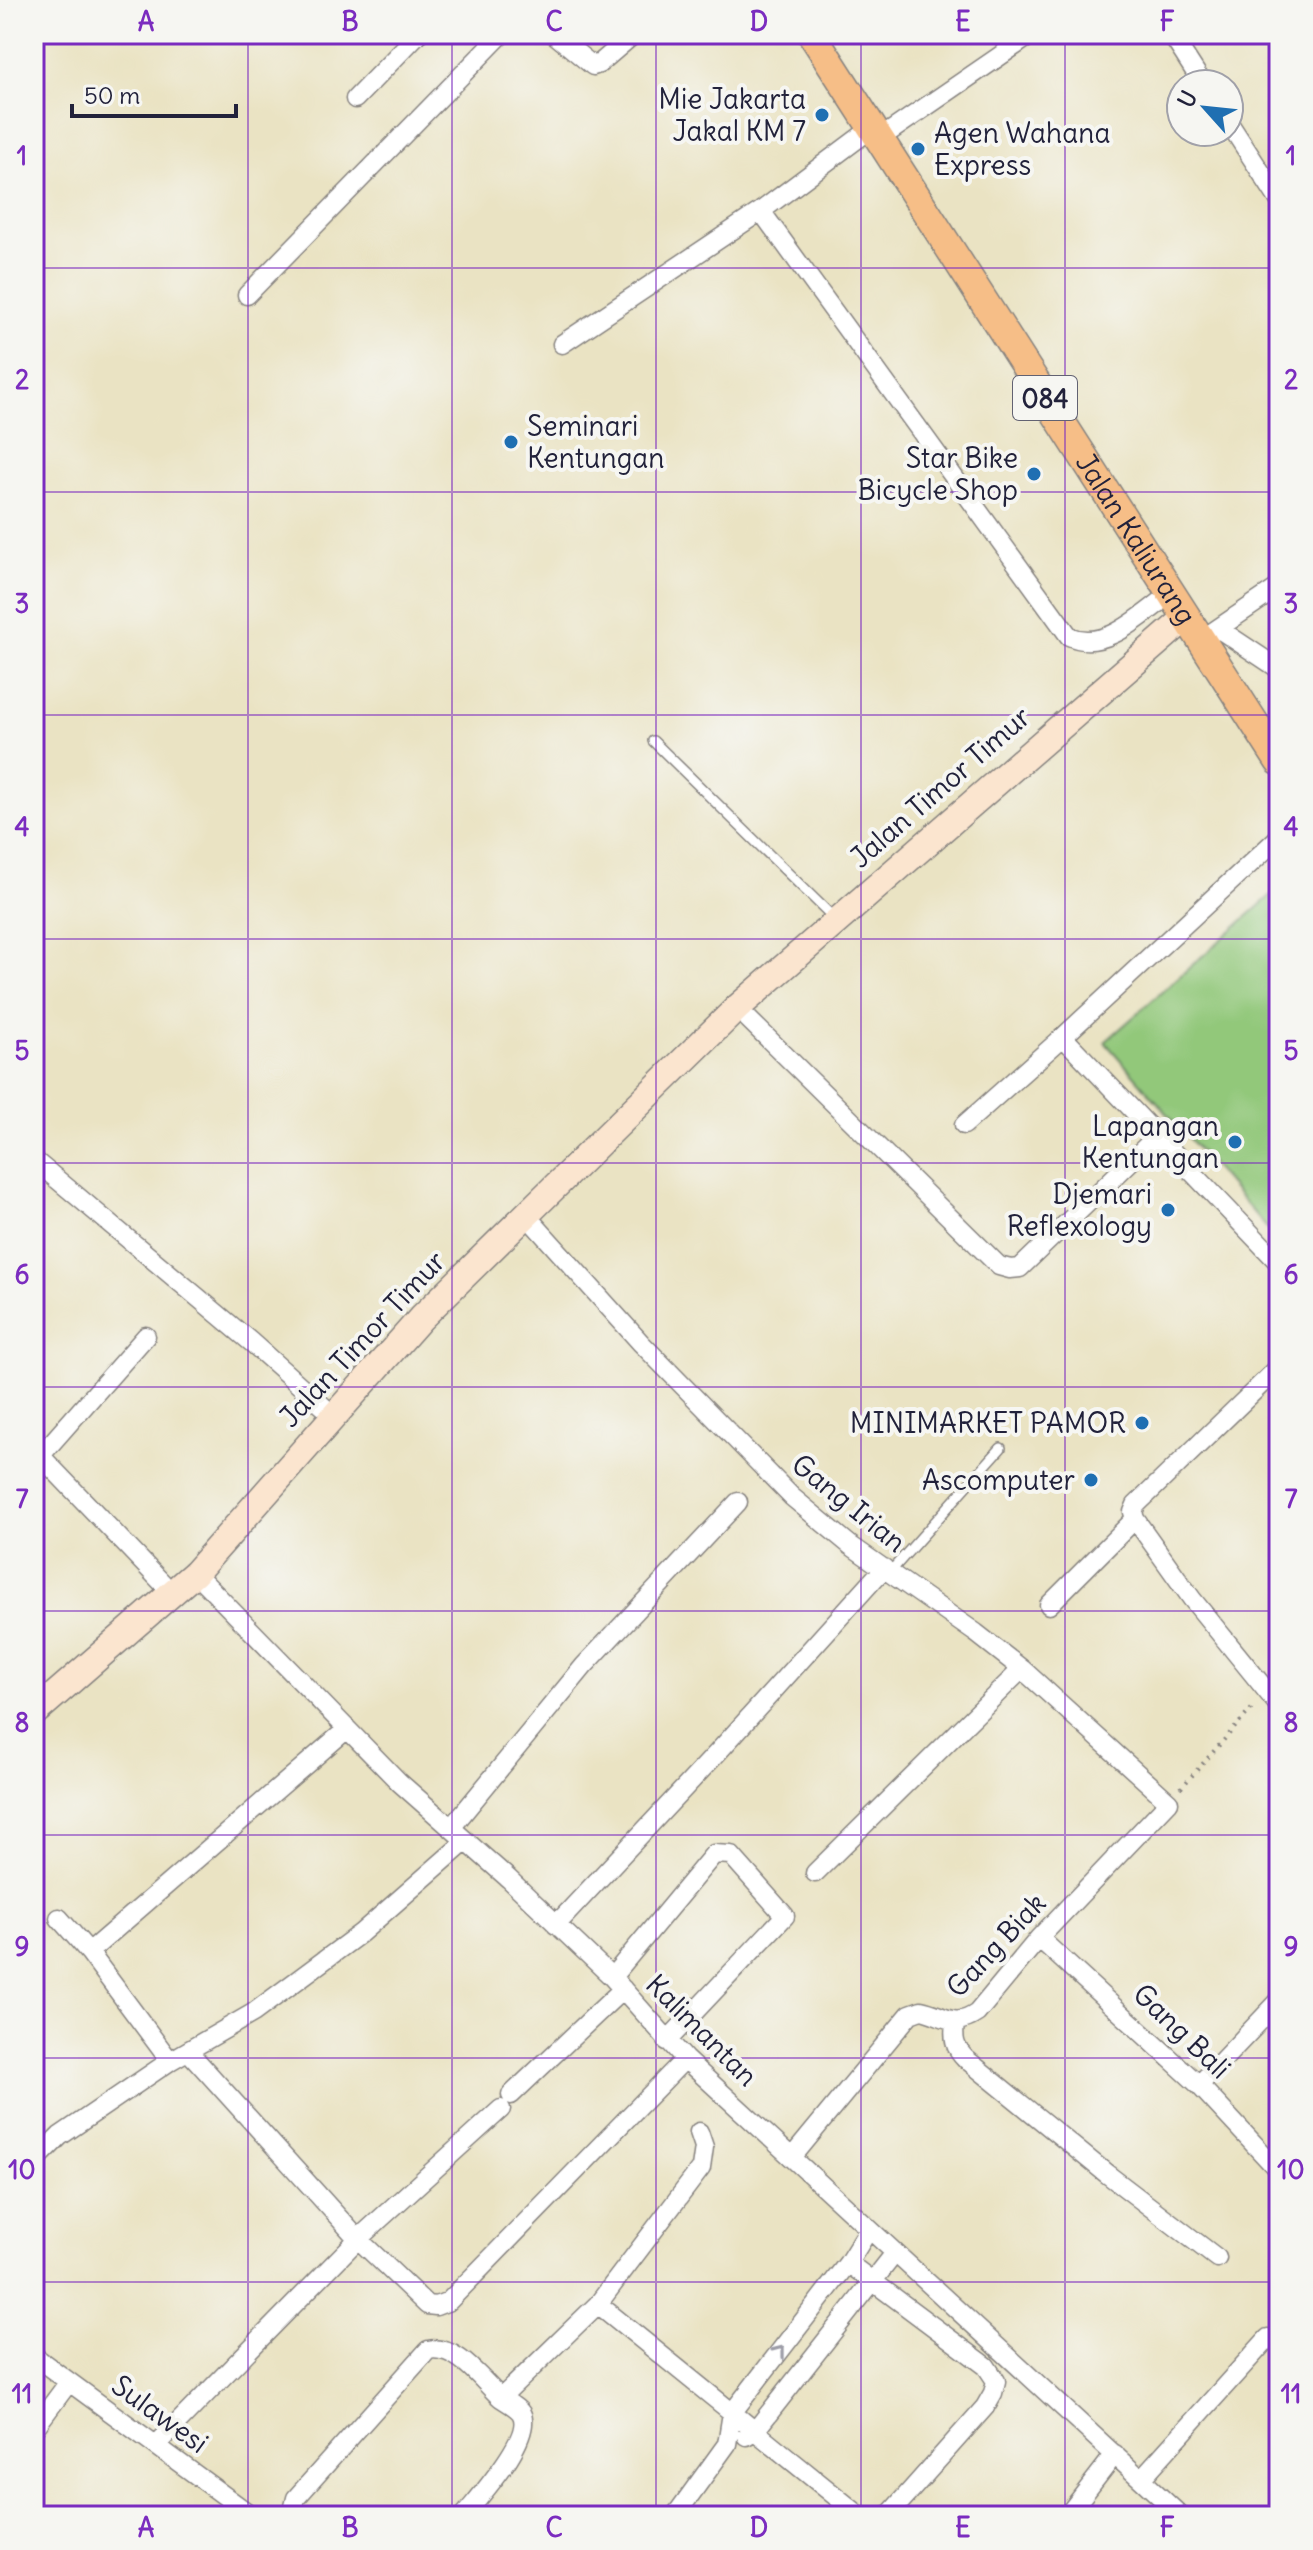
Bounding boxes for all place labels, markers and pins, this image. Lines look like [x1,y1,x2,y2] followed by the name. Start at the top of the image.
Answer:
[658,81,806,149] place label: Mie Jakarta Jakal KM 7
[813,106,831,124] marker: Mie Jakarta Jakal KM 7
[934,115,1110,183] place label: Agen Wahana Express
[909,140,927,158] marker: Agen Wahana Express
[527,408,664,476] place label: Seminari Kentungan
[502,433,520,451] marker: Seminari Kentungan
[858,440,1018,508] place label: Star Bike Bicycle Shop
[1025,465,1043,483] marker: Star Bike Bicycle Shop
[1082,1108,1219,1176] place label: Lapangan Kentungan
[1226,1133,1244,1151] marker: Lapangan Kentungan
[1007,1176,1152,1244] place label: Djemari Reflexology
[1159,1201,1177,1219] marker: Djemari Reflexology
[850,1405,1126,1441] place label: MINIMARKET PAMOR
[1133,1414,1151,1432] marker: MINIMARKET PAMOR
[922,1462,1075,1498] place label: Ascomputer
[1082,1471,1100,1489] marker: Ascomputer

